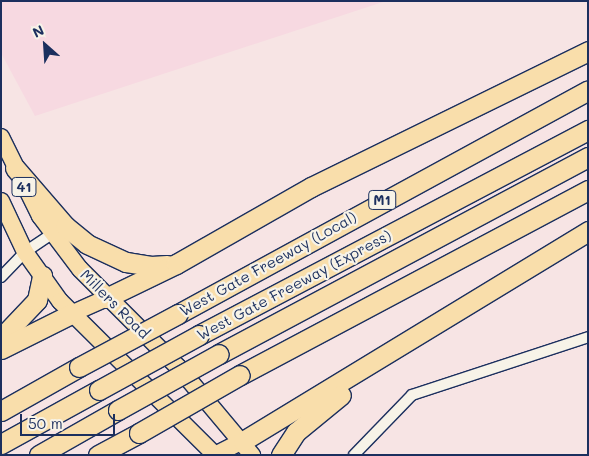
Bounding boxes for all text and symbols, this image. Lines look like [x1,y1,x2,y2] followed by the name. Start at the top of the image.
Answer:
[20,20,70,70] north arrow
[29,20,47,42] text: N
[10,176,38,198] road number: 41
[367,188,397,212] road number: M1
[176,208,360,320] street label: West Gate Freeway (Local)
[194,226,394,344] street label: West Gate Freeway (Express)
[77,266,153,342] street label: Millers Road
[22,404,118,436] scale bar
[28,413,63,433] text: 50 m

